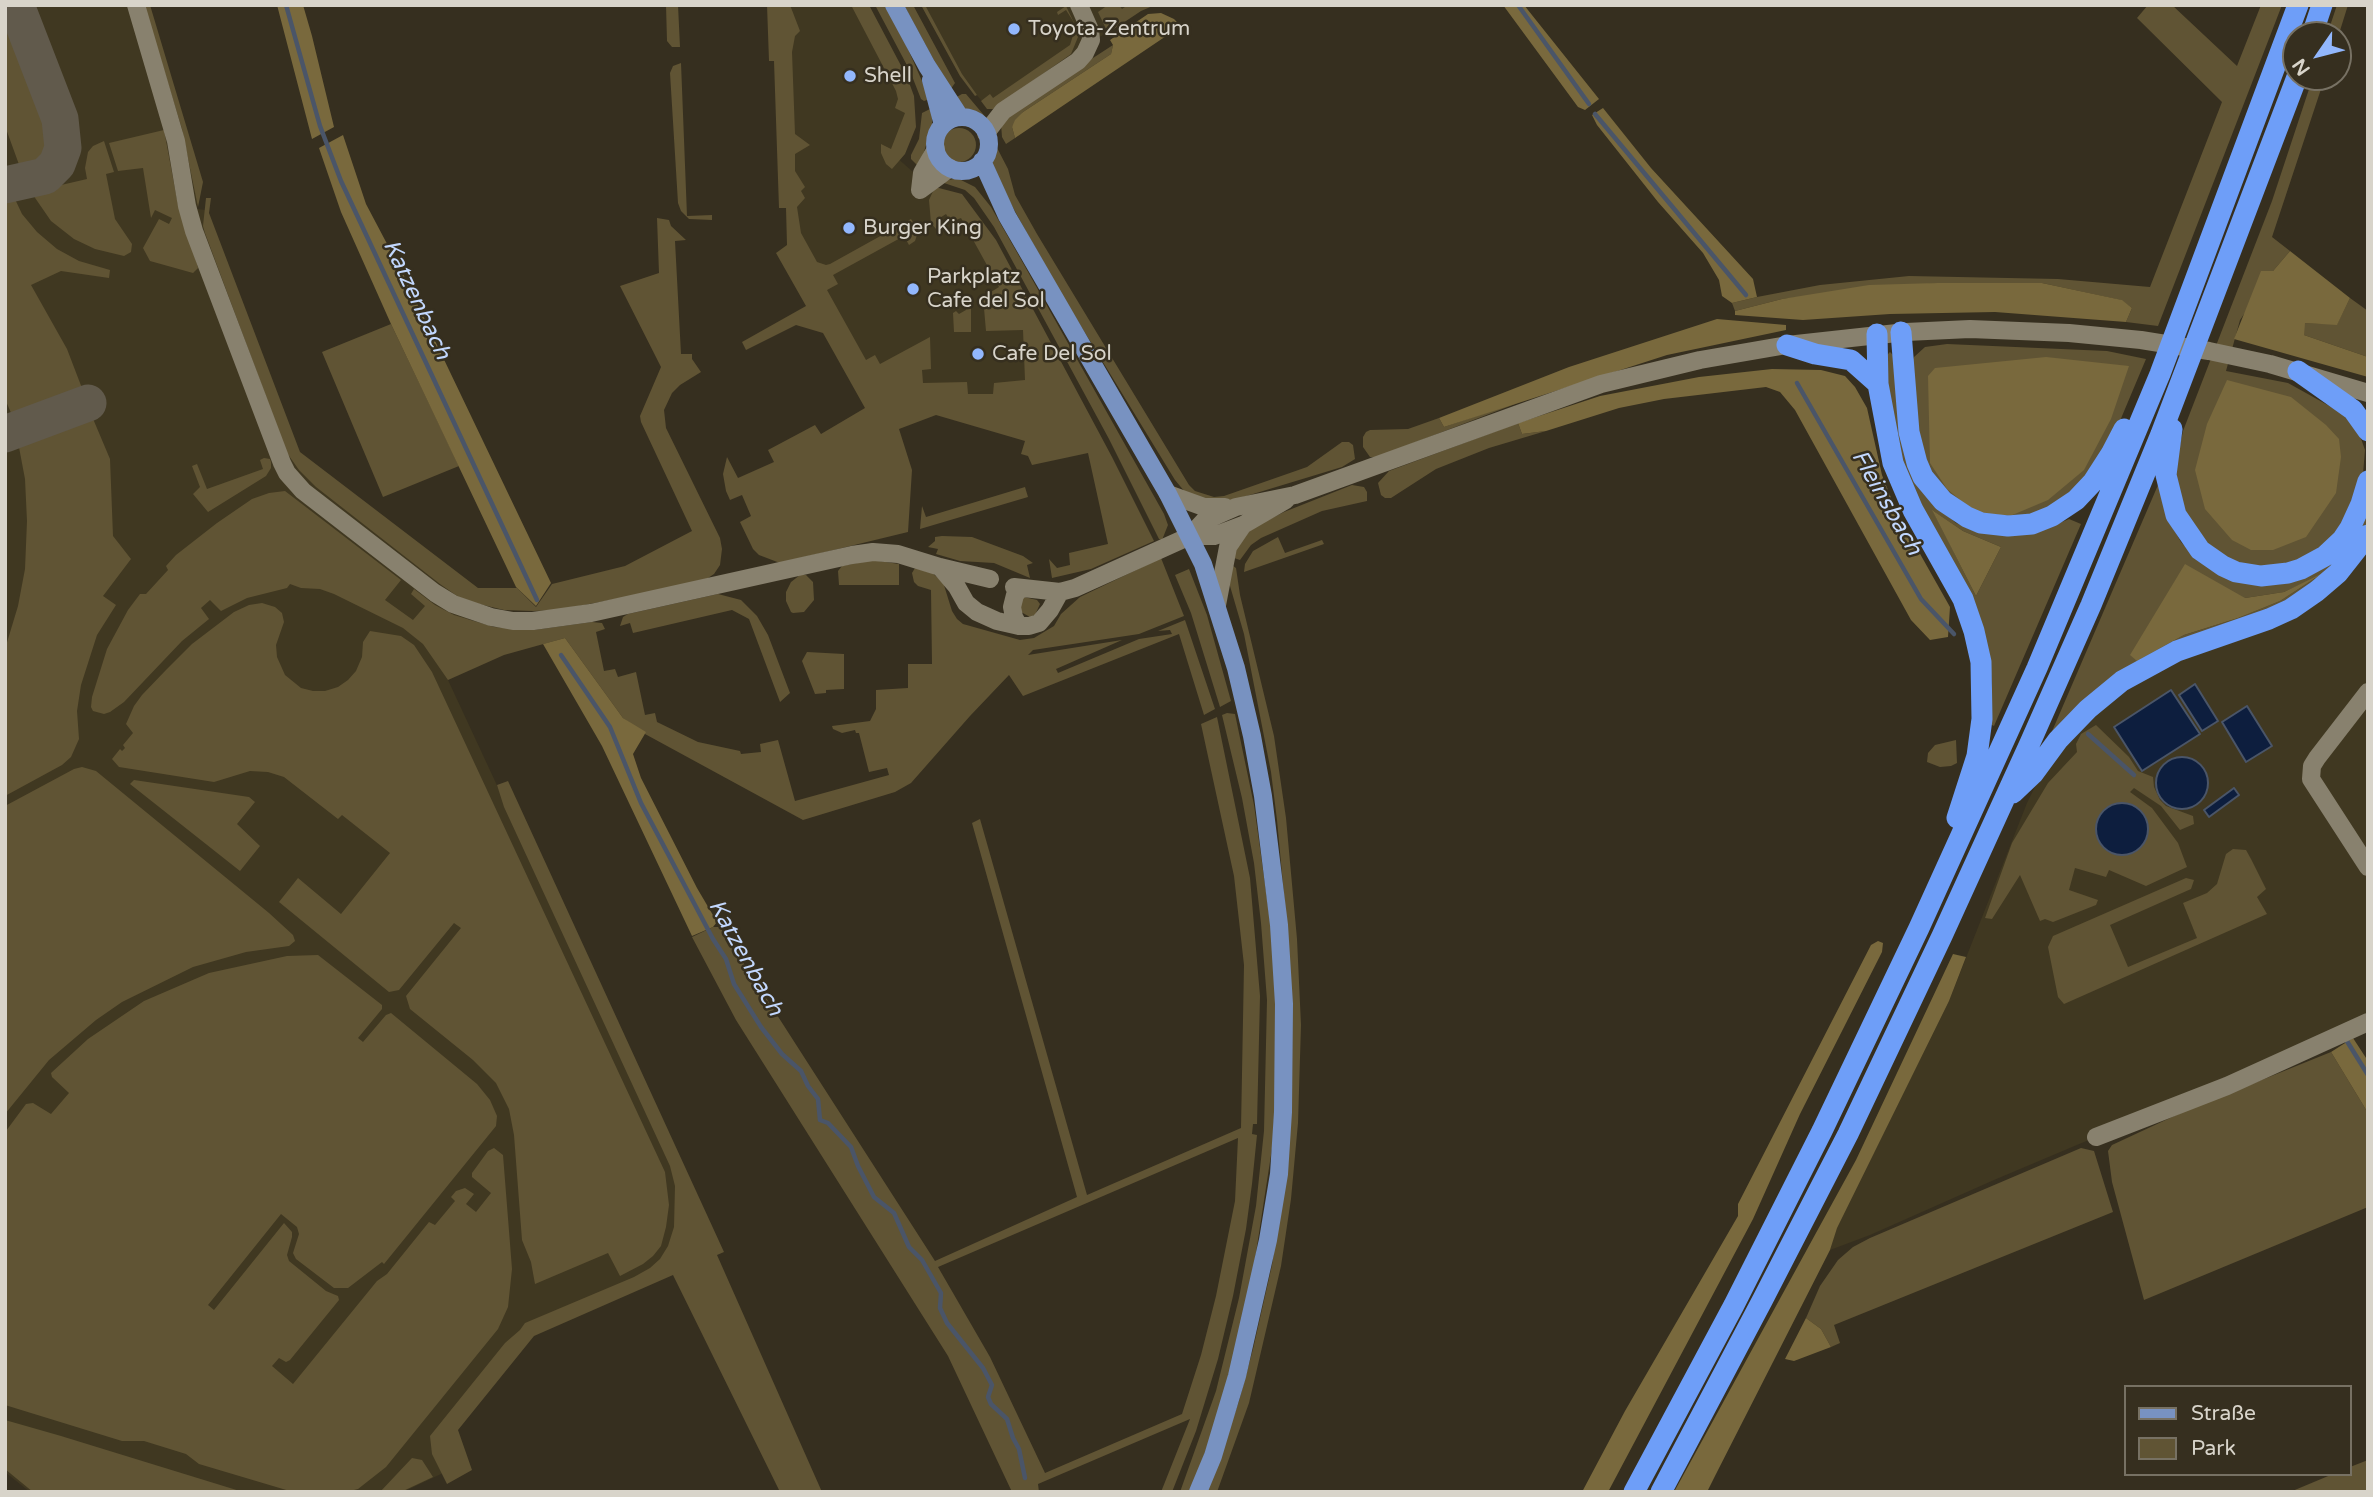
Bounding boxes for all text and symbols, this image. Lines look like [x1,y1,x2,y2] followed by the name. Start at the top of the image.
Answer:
[1028,16,1190,42] place label: Toyota-Zentrum
[1006,21,1022,37] marker: Toyota-Zentrum
[2282,21,2352,91] north arrow
[2288,54,2315,79] text: N
[864,63,912,89] place label: Shell
[842,68,858,84] marker: Shell
[863,215,982,241] place label: Burger King
[841,220,857,236] marker: Burger King
[376,236,456,364] water label: Katzenbach
[927,264,1045,314] place label: Parkplatz Cafe del Sol
[905,281,921,297] marker: Parkplatz Cafe del Sol
[992,341,1112,367] place label: Cafe Del Sol
[970,346,986,362] marker: Cafe Del Sol
[1845,445,1927,561] water label: Fleinsbach
[702,895,788,1021] water label: Katzenbach
[2124,1385,2352,1476] legend
[2191,1401,2256,1426] text: Straße
[2191,1436,2236,1461] text: Park

